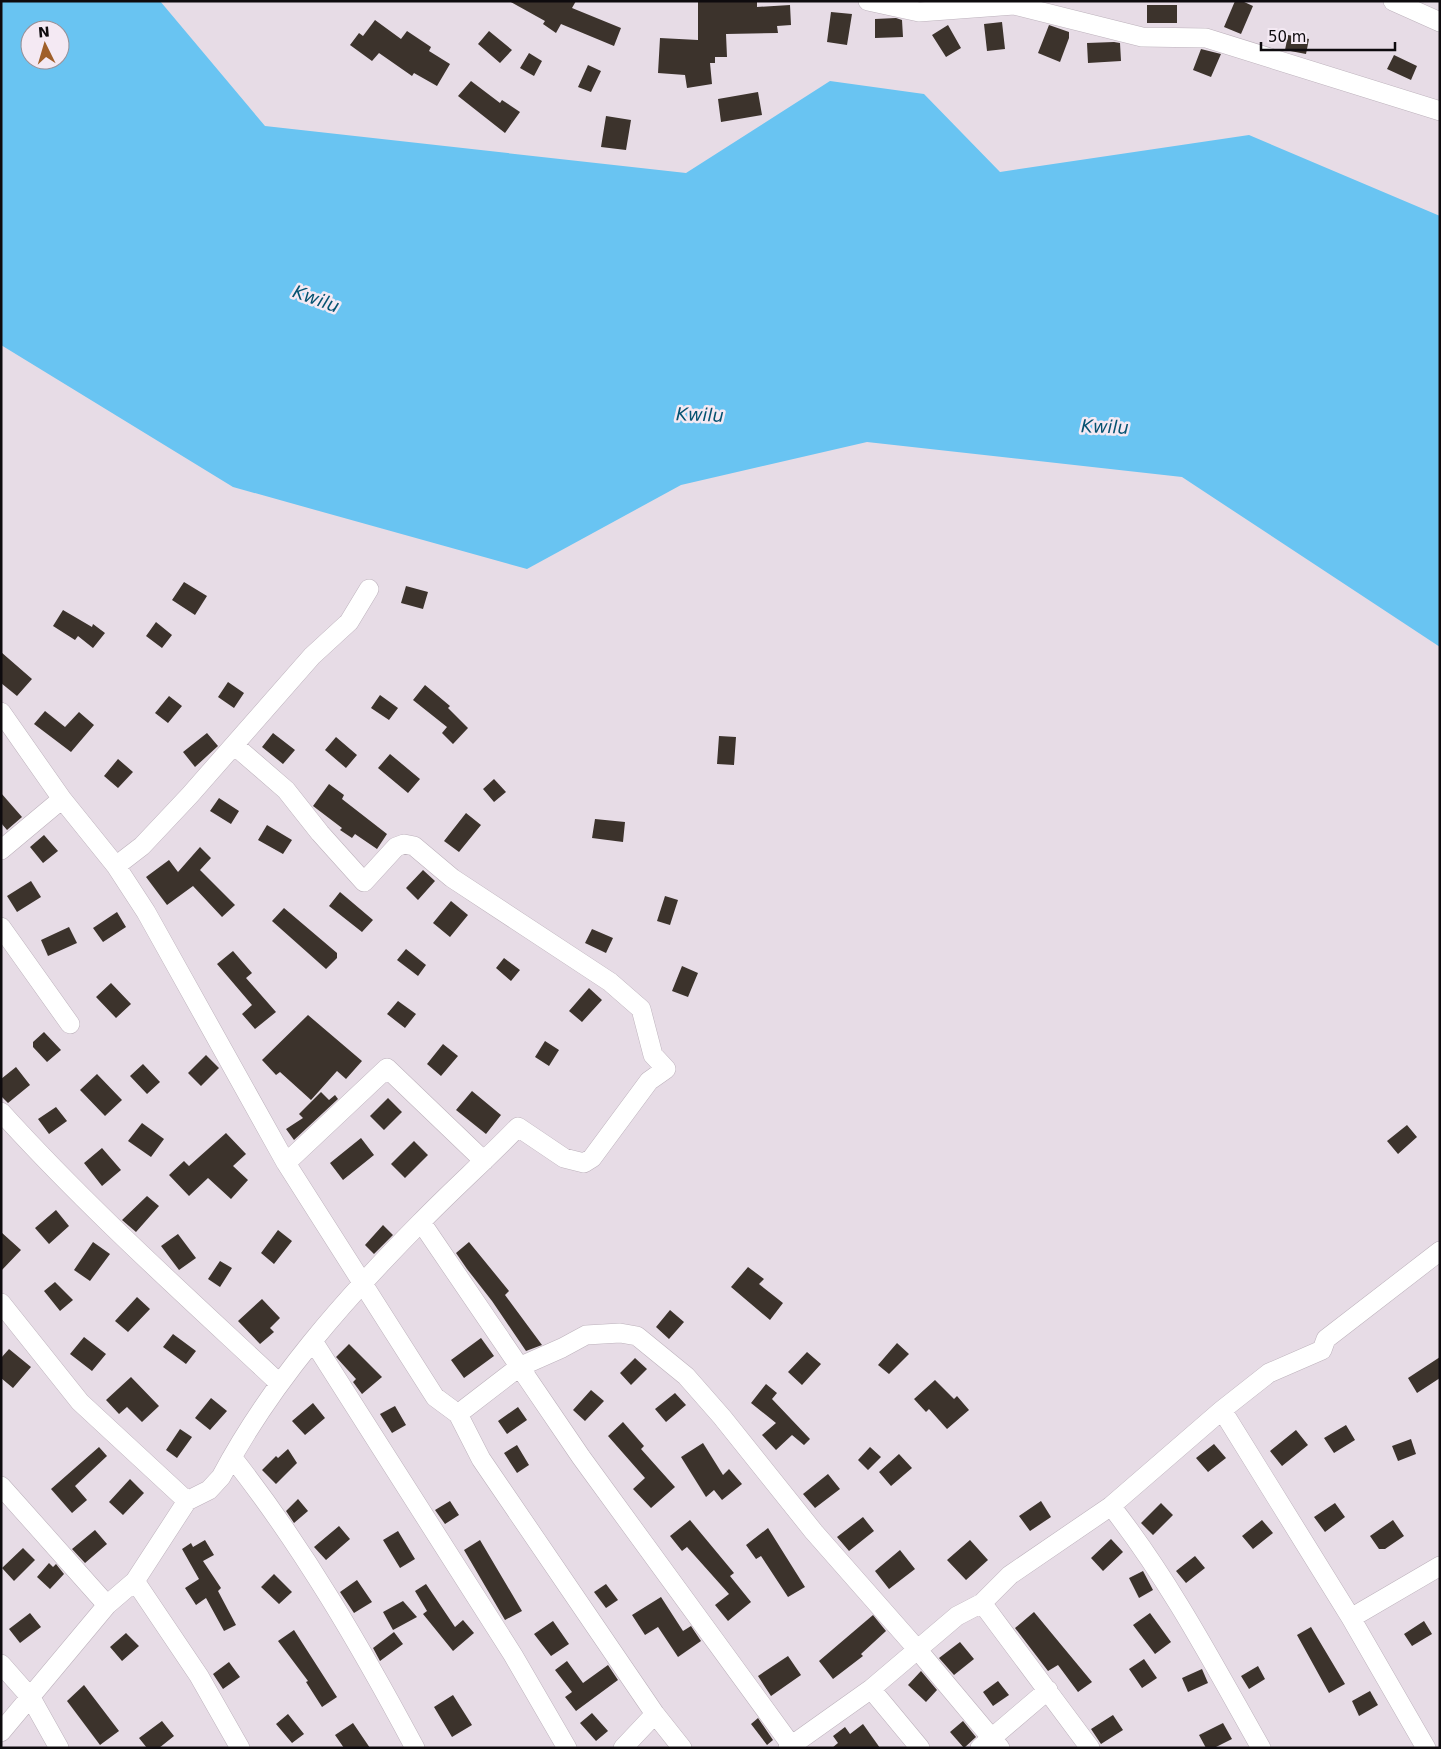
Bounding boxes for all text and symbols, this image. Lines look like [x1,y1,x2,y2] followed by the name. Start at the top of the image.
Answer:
[20,20,70,70] north arrow
[1261,20,1395,52] scale bar
[37,24,50,41] text: N
[1268,28,1306,46] text: 50 m
[290,280,342,317] water label: Kwilu
[676,403,724,426] water label: Kwilu
[1081,415,1129,438] water label: Kwilu

